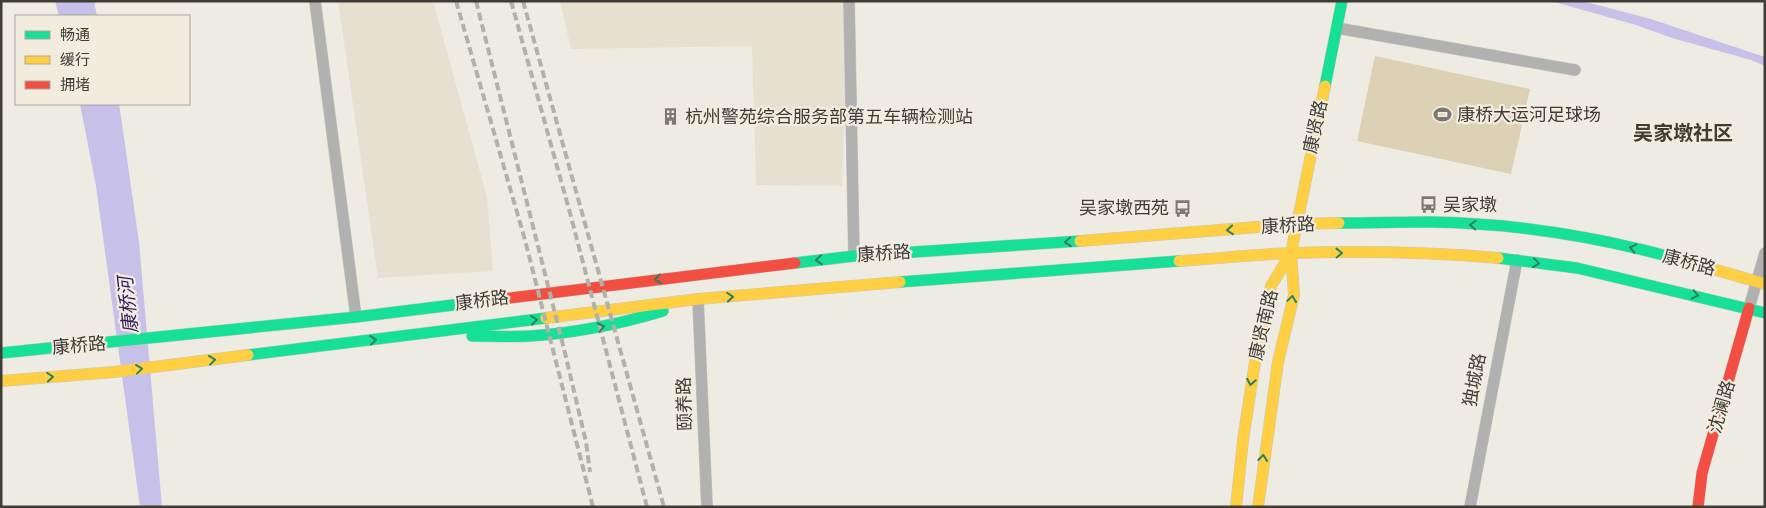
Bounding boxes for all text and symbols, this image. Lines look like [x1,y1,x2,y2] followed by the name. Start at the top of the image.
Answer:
[15,15,190,105] legend
[60,26,90,45] text: 畅通
[60,51,90,70] text: 缓行
[60,76,90,95] text: 拥堵
[1300,98,1332,156] street label: 康贤路
[1433,105,1453,125] sports icon: 康桥大运河足球场
[1457,105,1601,126] place label: 康桥大运河足球场
[661,107,681,127] building icon: 杭州警苑综合服务部第五车辆检测站
[685,107,973,128] place label: 杭州警苑综合服务部第五车辆检测站
[1633,122,1733,146] district label: 吴家墩社区
[1419,195,1439,215] bus stop icon: 吴家墩
[1443,195,1497,216] place label: 吴家墩
[1079,198,1169,219] place label: 吴家墩西苑
[1173,198,1193,218] bus stop icon: 吴家墩西苑
[1260,214,1316,238] street label: 康桥路
[1468,219,1476,230] one-way arrow
[1226,224,1234,235] one-way arrow
[1064,237,1072,248] one-way arrow
[856,242,912,266] street label: 康桥路
[1629,243,1638,254] one-way arrow
[1660,246,1718,280] street label: 康桥路
[1336,247,1344,258] one-way arrow
[815,254,823,265] one-way arrow
[1532,257,1541,267] one-way arrow
[114,271,143,335] water label: 康桥河
[653,273,661,284] one-way arrow
[454,287,510,315] street label: 康桥路
[1246,288,1282,362] street label: 康贤南路
[1691,289,1700,300] one-way arrow
[726,291,734,302] one-way arrow
[1286,294,1297,302] one-way arrow
[530,315,538,326] one-way arrow
[596,322,605,333] one-way arrow
[51,333,107,359] street label: 康桥路
[369,335,377,346] one-way arrow
[1460,351,1490,409] street label: 独城路
[208,355,216,366] one-way arrow
[135,364,143,375] one-way arrow
[46,372,54,383] one-way arrow
[674,377,696,431] street label: 颐养路
[1247,378,1257,386] one-way arrow
[1704,378,1740,436] street label: 沈澜路
[1257,454,1268,462] one-way arrow

